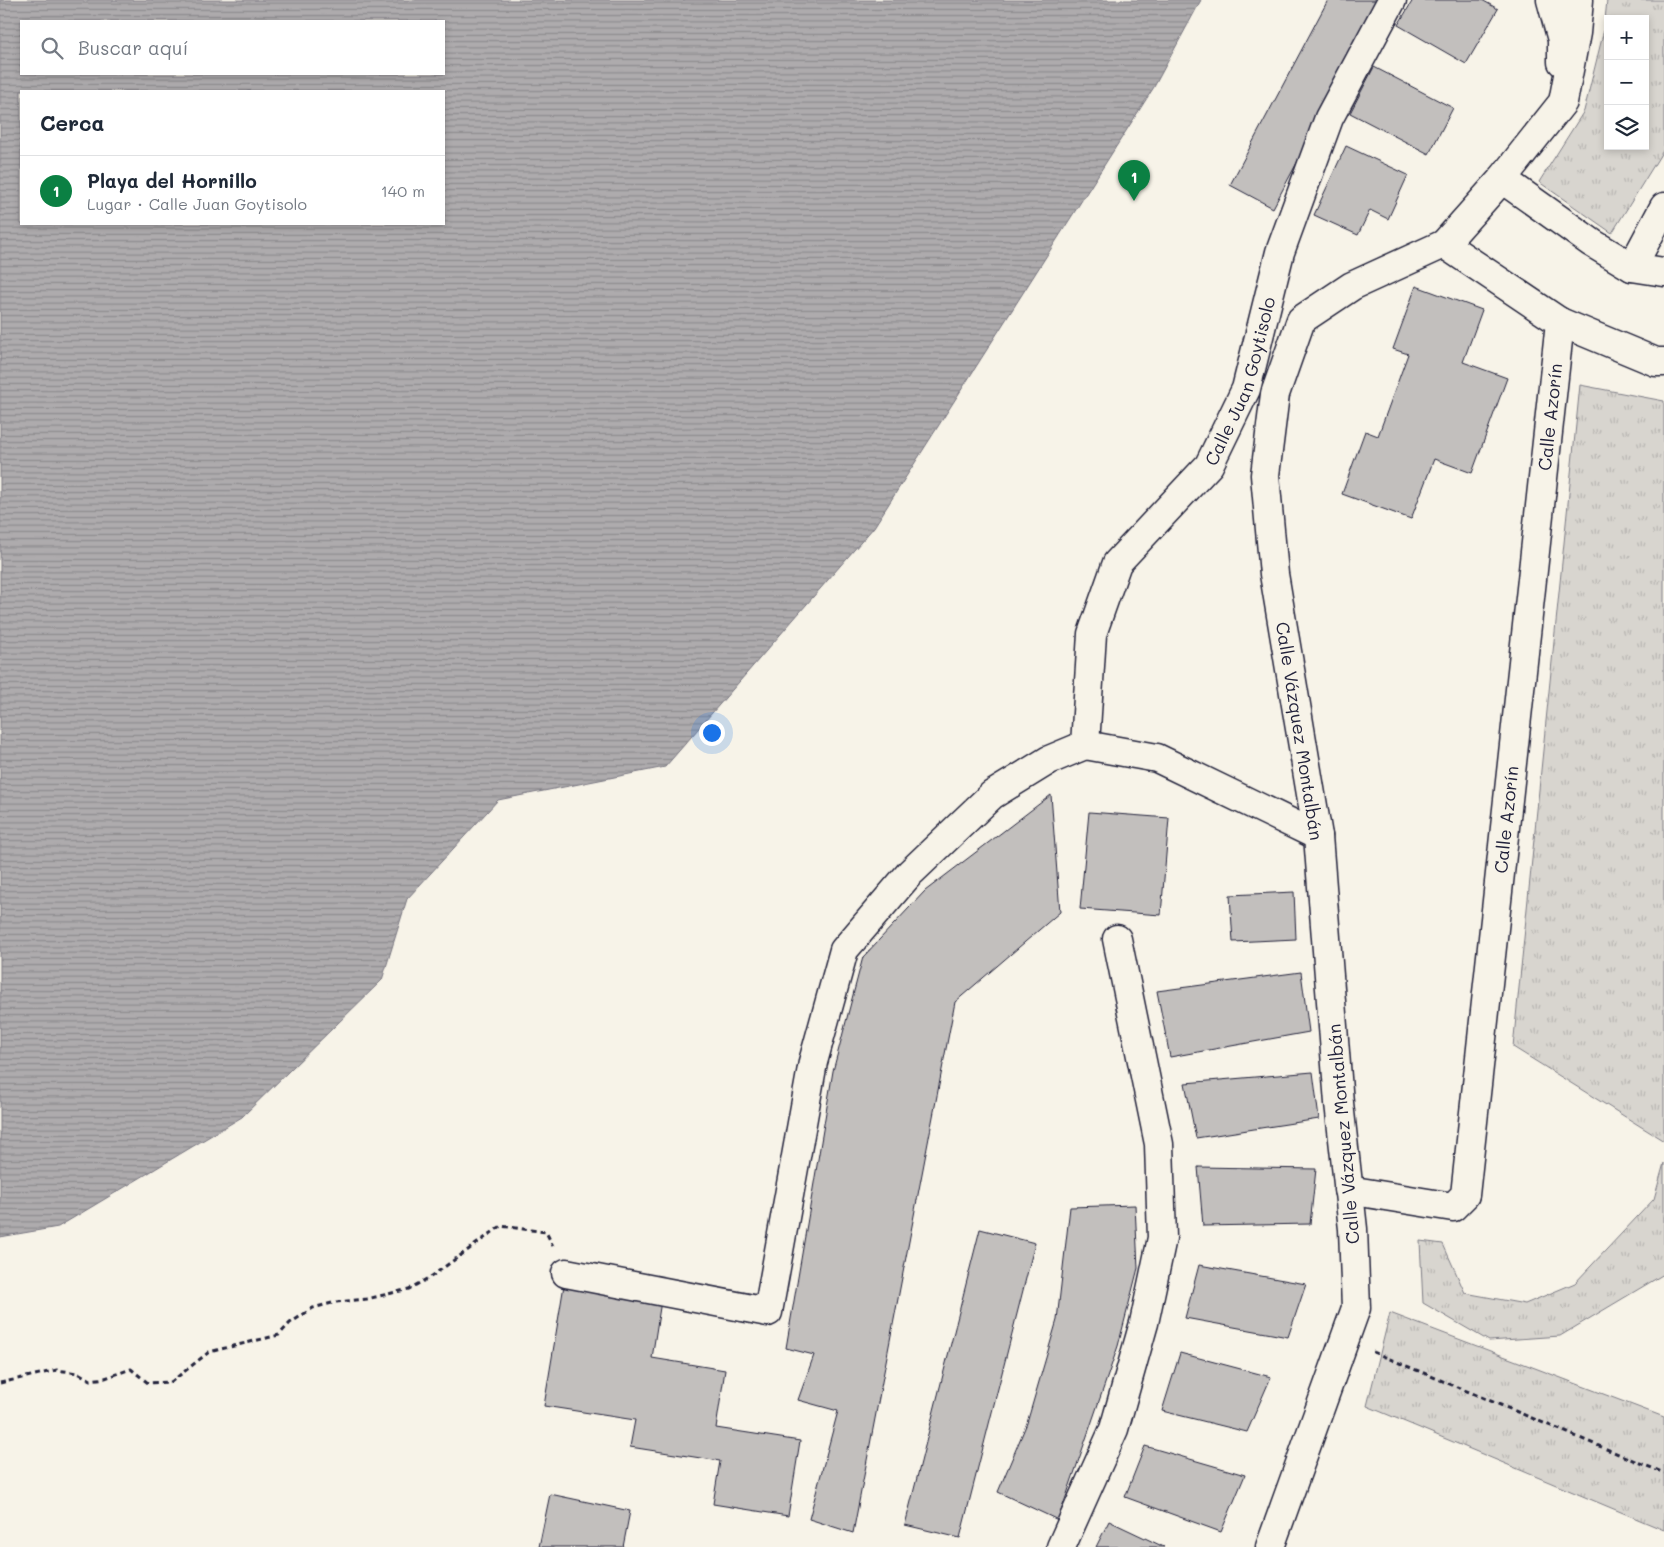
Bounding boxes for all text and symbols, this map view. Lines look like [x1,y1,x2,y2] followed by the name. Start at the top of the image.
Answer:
[1604,15,1649,150] map controls
[1604,15,1649,60] button: +
[20,20,445,75] search box
[38,34,66,62] icon: search
[78,35,188,60] text: Buscar aquí
[1604,60,1649,105] button: −
[1604,105,1649,150] button: layers
[40,109,105,136] text: Cerca
[1118,160,1150,201] pin: 1
[87,168,257,193] text: Playa del Hornillo
[52,180,60,201] text: 1
[381,180,425,201] text: 140 m
[87,193,307,214] text: Lugar · Calle Juan Goytisolo
[1199,294,1281,469] street label: Calle Juan Goytisolo
[1532,362,1567,472] street label: Calle Azorín
[1271,620,1329,842] street label: Calle Vázquez Montalbán
[699,720,725,746] your location
[1488,765,1524,874] street label: Calle Azorín
[1321,1023,1365,1245] street label: Calle Vázquez Montalbán

